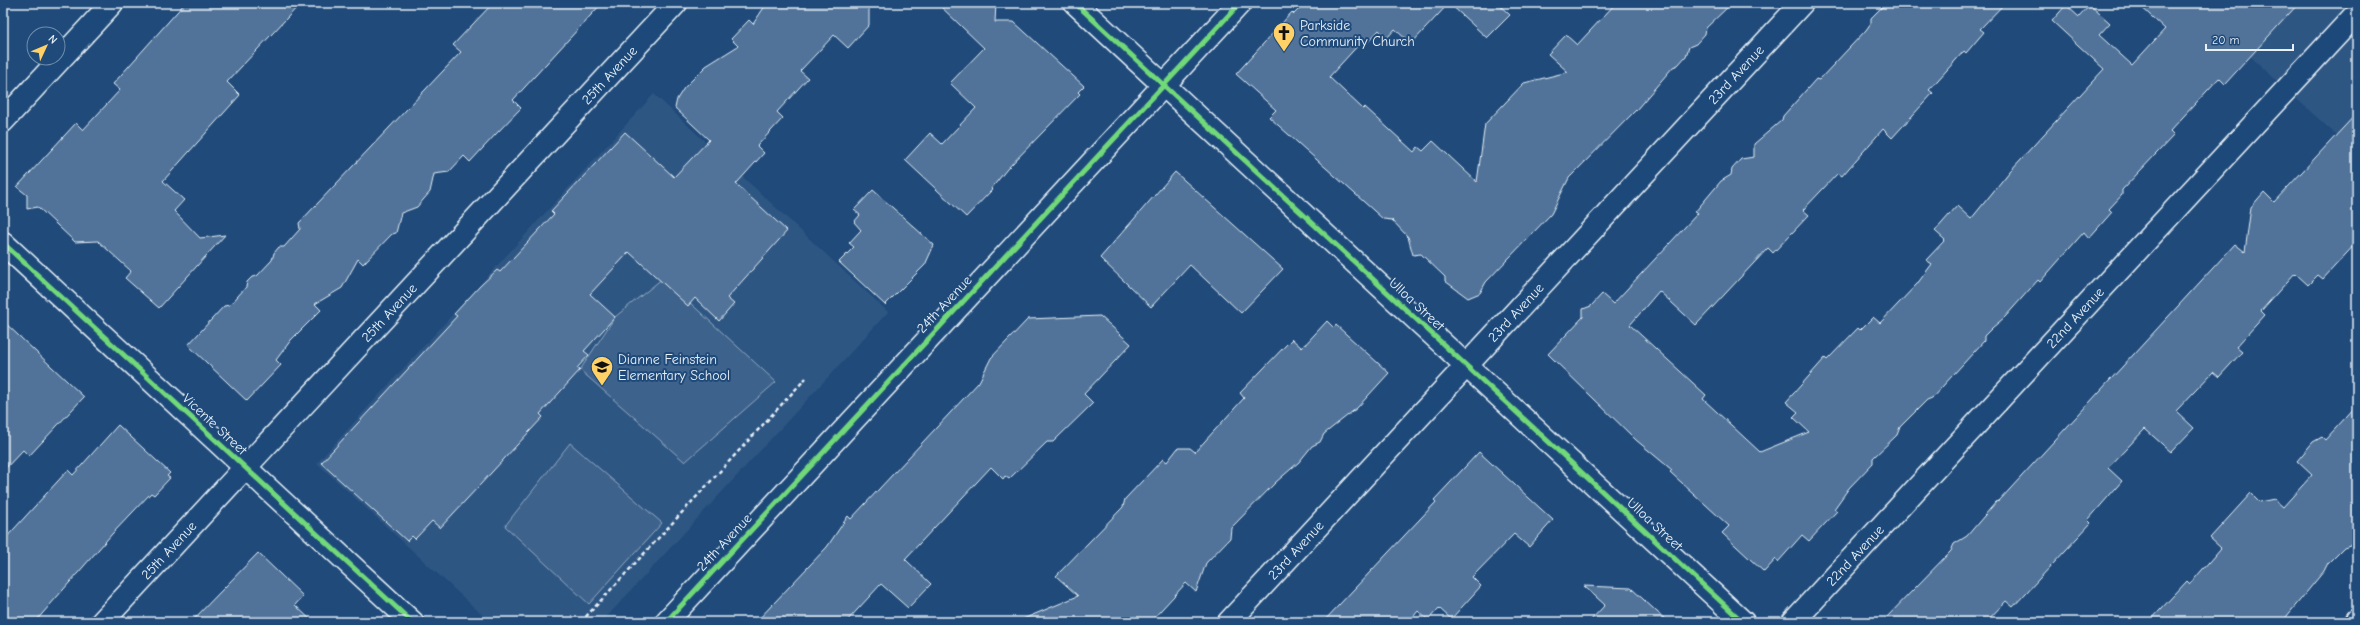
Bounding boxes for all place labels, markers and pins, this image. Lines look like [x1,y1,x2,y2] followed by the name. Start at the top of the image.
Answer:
[1300,17,1415,50] place label: Parkside Community Church
[1271,20,1297,53] church icon: Parkside Community Church
[618,351,730,384] place label: Dianne Feinstein Elementary School
[589,354,615,387] school or university icon: Dianne Feinstein Elementary School

